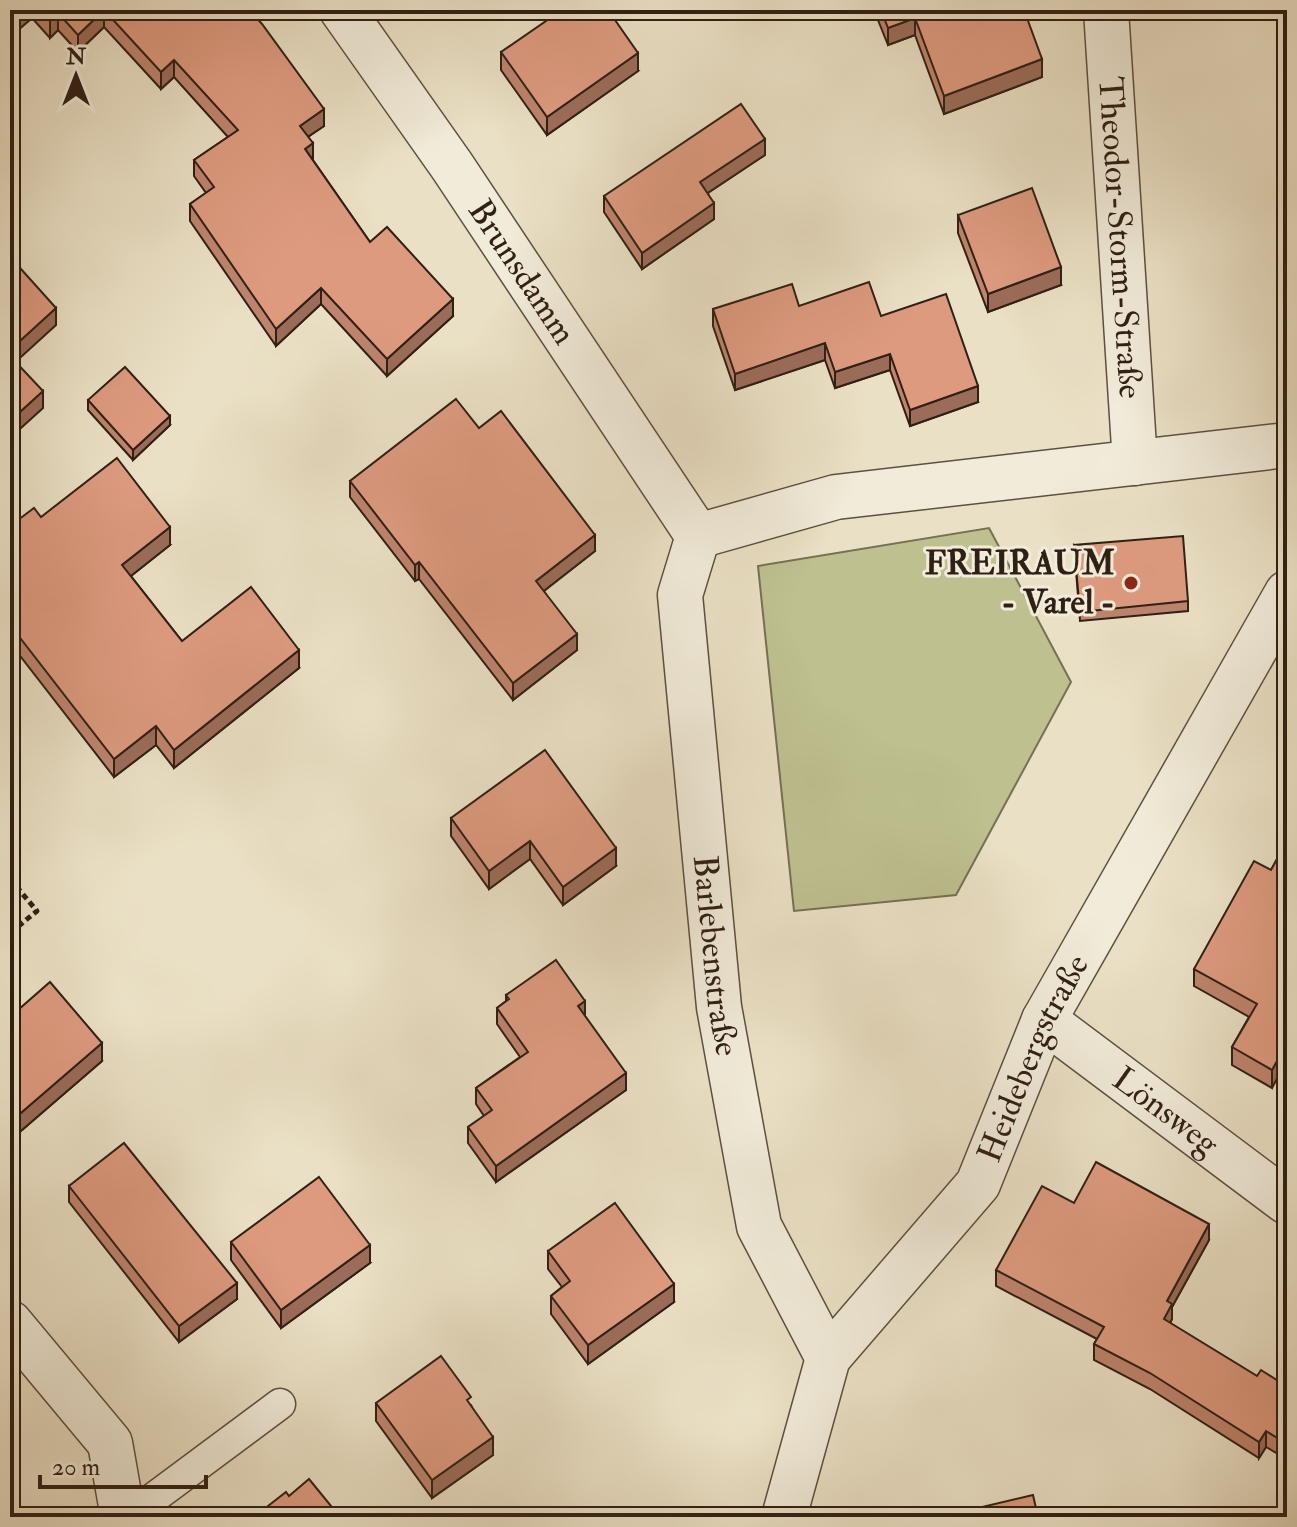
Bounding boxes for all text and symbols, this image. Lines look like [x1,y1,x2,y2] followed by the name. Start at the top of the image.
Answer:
[36,36,116,116] north arrow
[65,43,86,71] text: N
[1089,75,1152,400] street label: Theodor-Storm-Straße
[459,191,586,352] street label: Brunsdamm
[925,542,1115,624] place label: FREIRAUM - Varel -
[1122,574,1140,592] marker: FREIRAUM - Varel -
[683,853,749,1060] street label: Barlebenstraße
[968,946,1098,1168] street label: Heidebergstraße
[1104,1057,1228,1166] street label: Lönsweg
[40,1439,206,1489] scale bar
[52,1452,101,1483] text: 20 m

